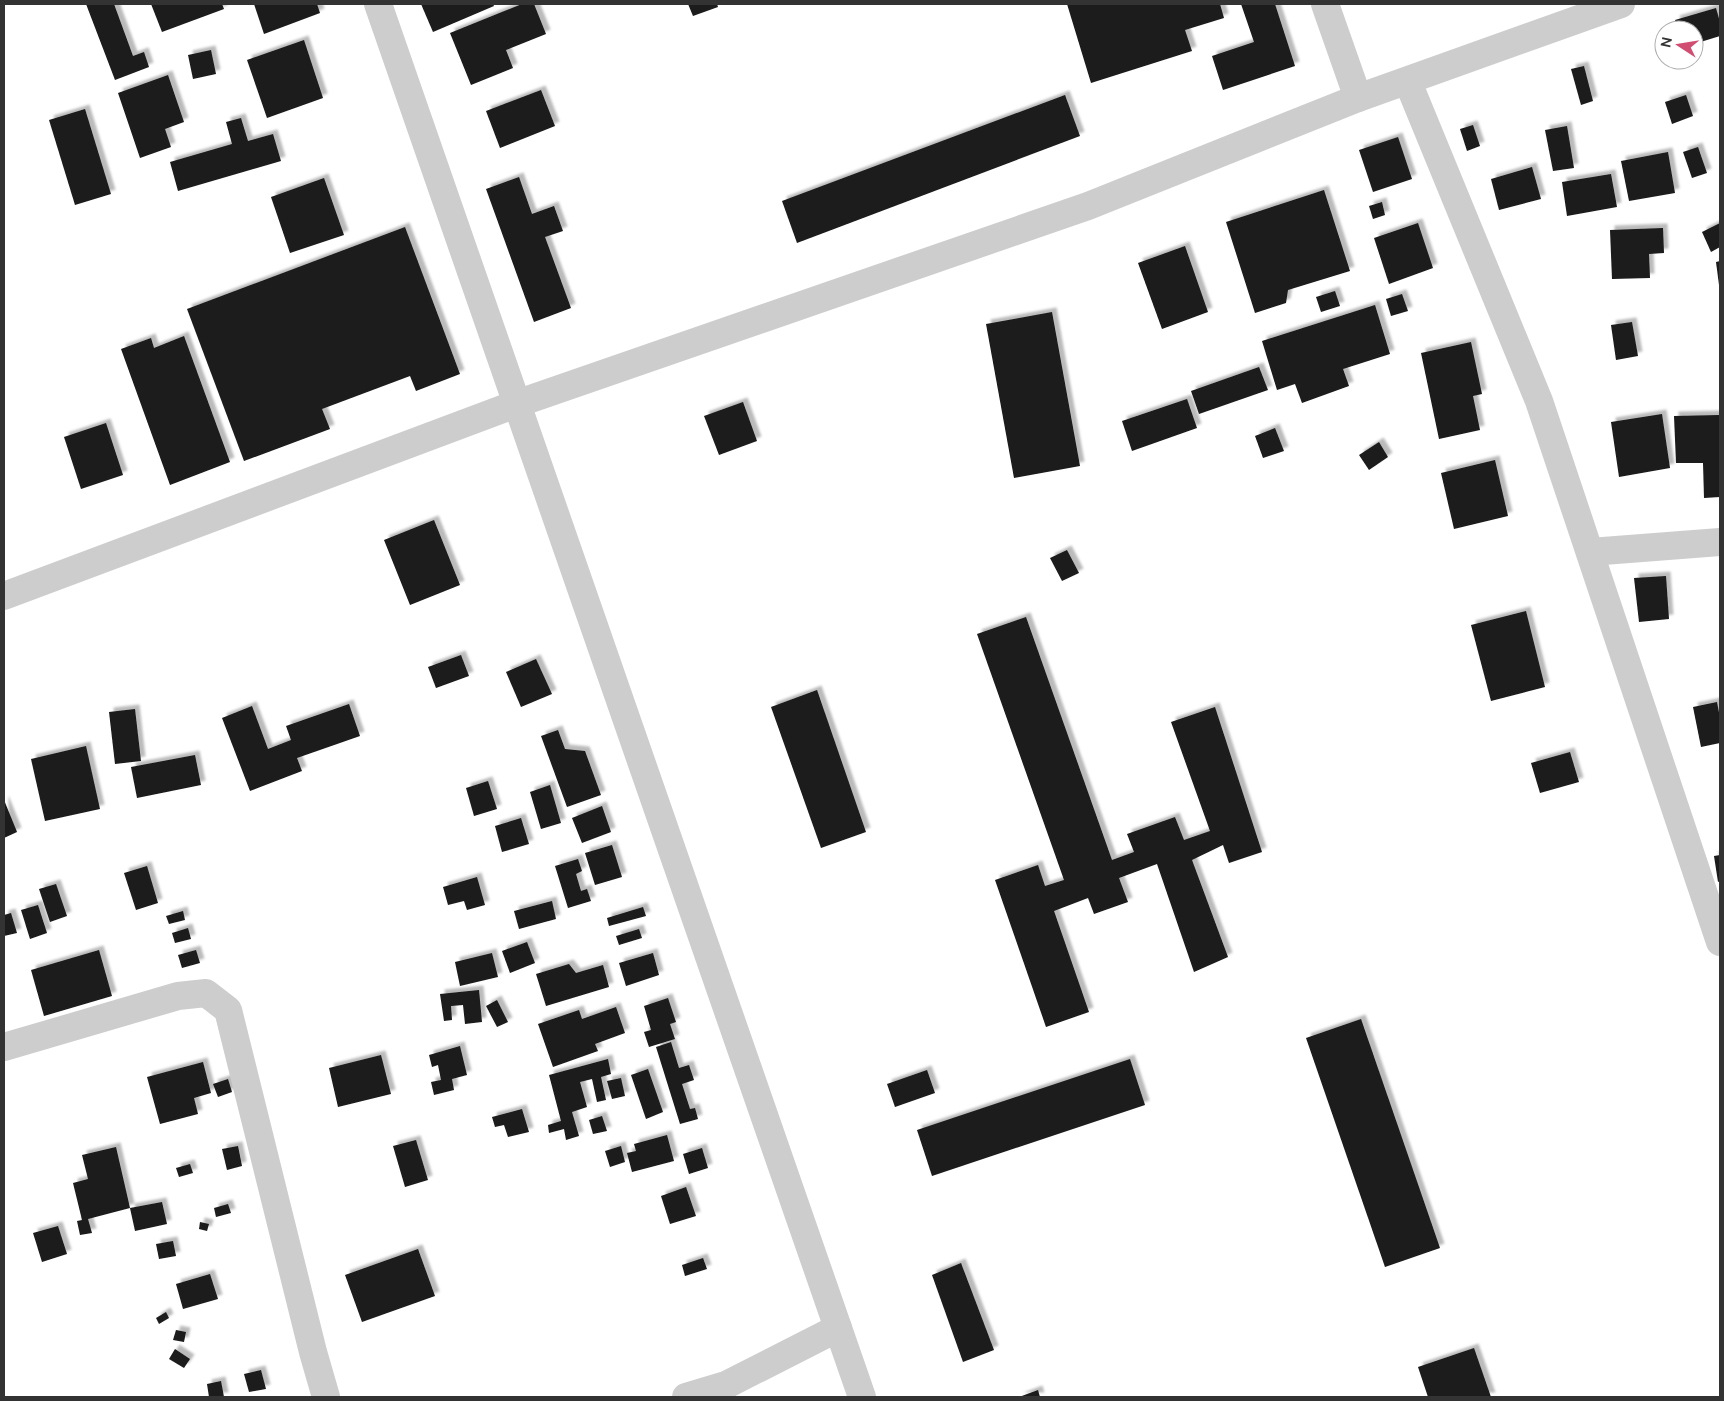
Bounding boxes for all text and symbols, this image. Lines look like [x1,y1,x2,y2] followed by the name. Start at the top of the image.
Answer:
[1654,20,1704,70] north arrow
[1656,35,1676,49] text: N

